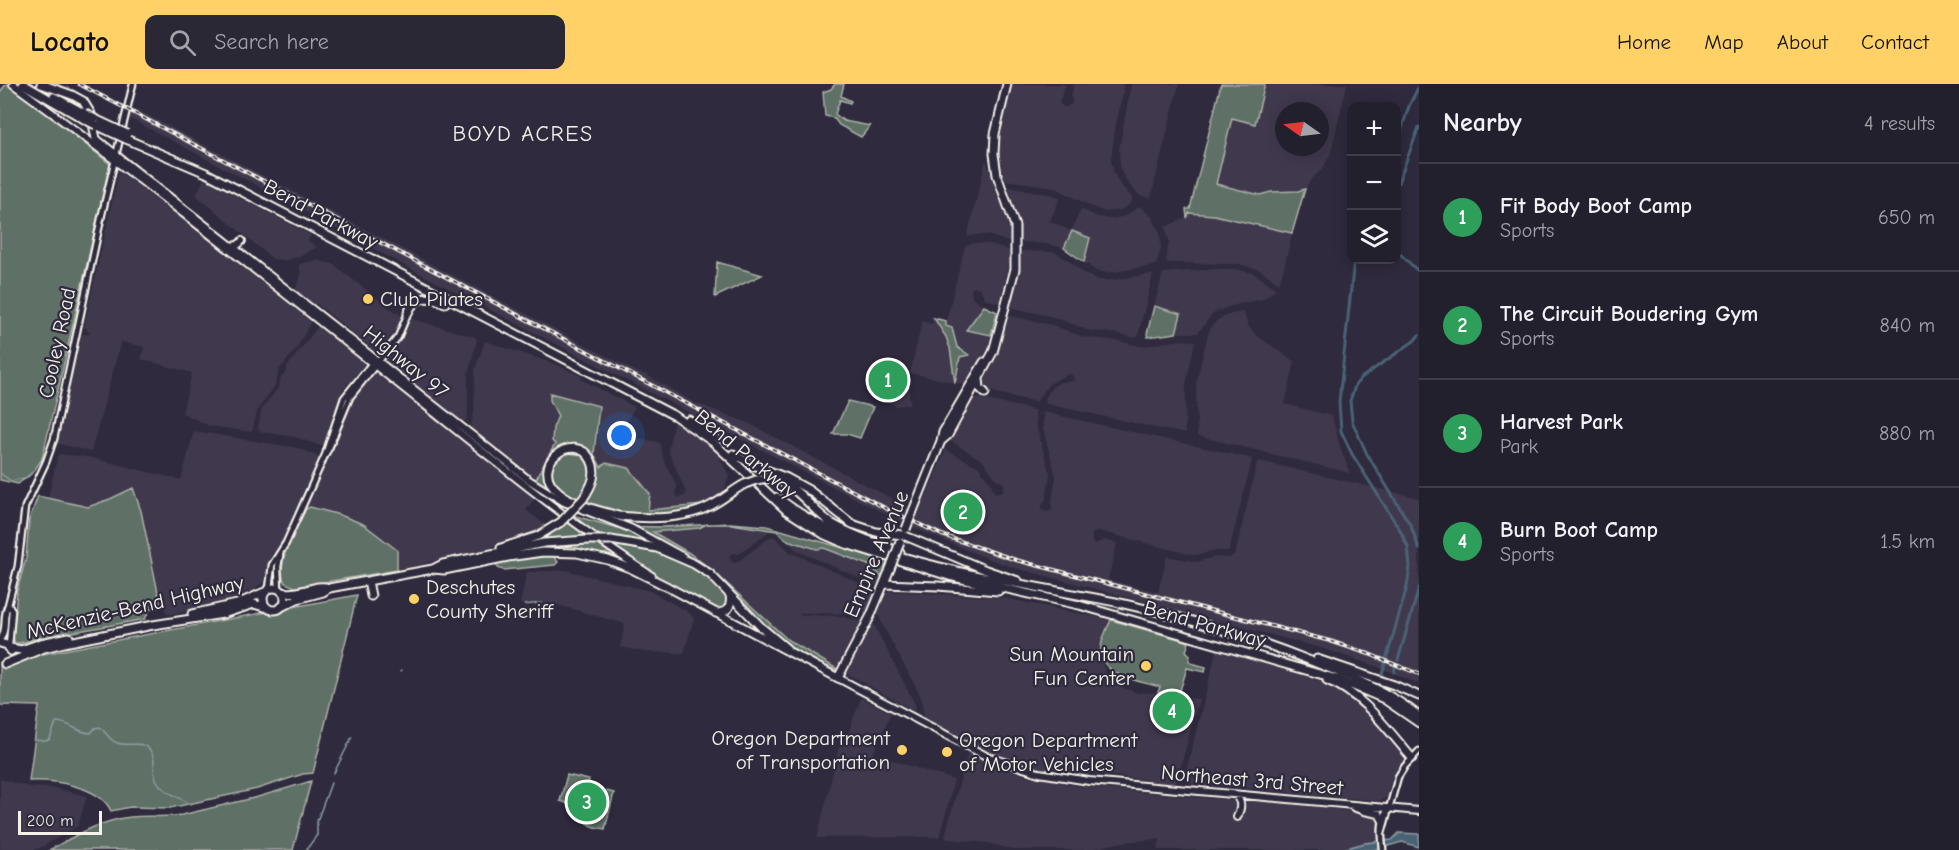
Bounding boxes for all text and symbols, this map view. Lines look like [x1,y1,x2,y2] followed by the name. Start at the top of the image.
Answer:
[145,15,565,69] search box
[30,26,109,58] text: Locato
[166,26,199,59] icon: search
[214,29,329,55] text: Search here
[1617,30,1671,54] text: Home
[1704,30,1744,54] text: Map
[1777,30,1828,54] text: About
[1861,30,1929,54] text: Contact
[1275,102,1329,156] north arrow
[1347,102,1401,264] map controls
[1347,102,1401,156] button: +
[1443,108,1522,138] text: Nearby
[1864,112,1935,135] text: 4 results
[452,121,594,147] district label: BOYD ACRES
[1347,156,1401,210] button: −
[260,174,383,254] street label: Bend Parkway
[1500,193,1692,219] text: Fit Body Boot Camp
[1459,206,1466,229] text: 1
[1878,206,1935,229] text: 650 m
[1347,210,1401,264] button: layers
[1500,219,1554,242] text: Sports
[34,286,80,400] street label: Cooley Road
[380,287,483,311] place label: Club Pilates
[361,292,375,306] marker: Club Pilates
[1500,301,1758,327] text: The Circuit Boudering Gym
[1458,314,1467,337] text: 2
[1880,314,1935,337] text: 840 m
[358,320,454,404] street label: Highway 97
[1500,327,1554,350] text: Sports
[868,358,908,402] pin: 1
[690,404,802,504] street label: Bend Parkway
[1500,409,1623,435] text: Harvest Park
[607,421,636,450] your location
[1458,422,1467,445] text: 3
[1879,422,1935,445] text: 880 m
[1500,435,1538,458] text: Park
[839,487,913,621] street label: Empire Avenue
[944,490,982,534] pin: 2
[1500,517,1658,543] text: Burn Boot Camp
[1458,530,1467,553] text: 4
[1880,530,1935,553] text: 1.5 km
[1500,543,1554,566] text: Sports
[24,570,247,644] street label: McKenzie-Bend Highway
[426,575,554,623] place label: Deschutes County Sheriff
[407,592,421,606] marker: Deschutes County Sheriff
[1141,595,1269,653] street label: Bend Parkway
[1009,642,1135,690] place label: Sun Mountain Fun Center
[1139,659,1153,673] marker: Sun Mountain Fun Center
[1152,688,1192,734] pin: 4
[712,726,891,774] place label: Oregon Department of Transportation
[959,728,1138,776] place label: Oregon Department of Motor Vehicles
[895,743,909,757] marker: Oregon Department of Transportation
[940,745,954,759] marker: Oregon Department of Motor Vehicles
[1160,760,1345,800] street label: Northeast 3rd Street
[568,780,606,824] pin: 3
[18,808,102,836] scale bar
[27,812,73,830] text: 200 m

